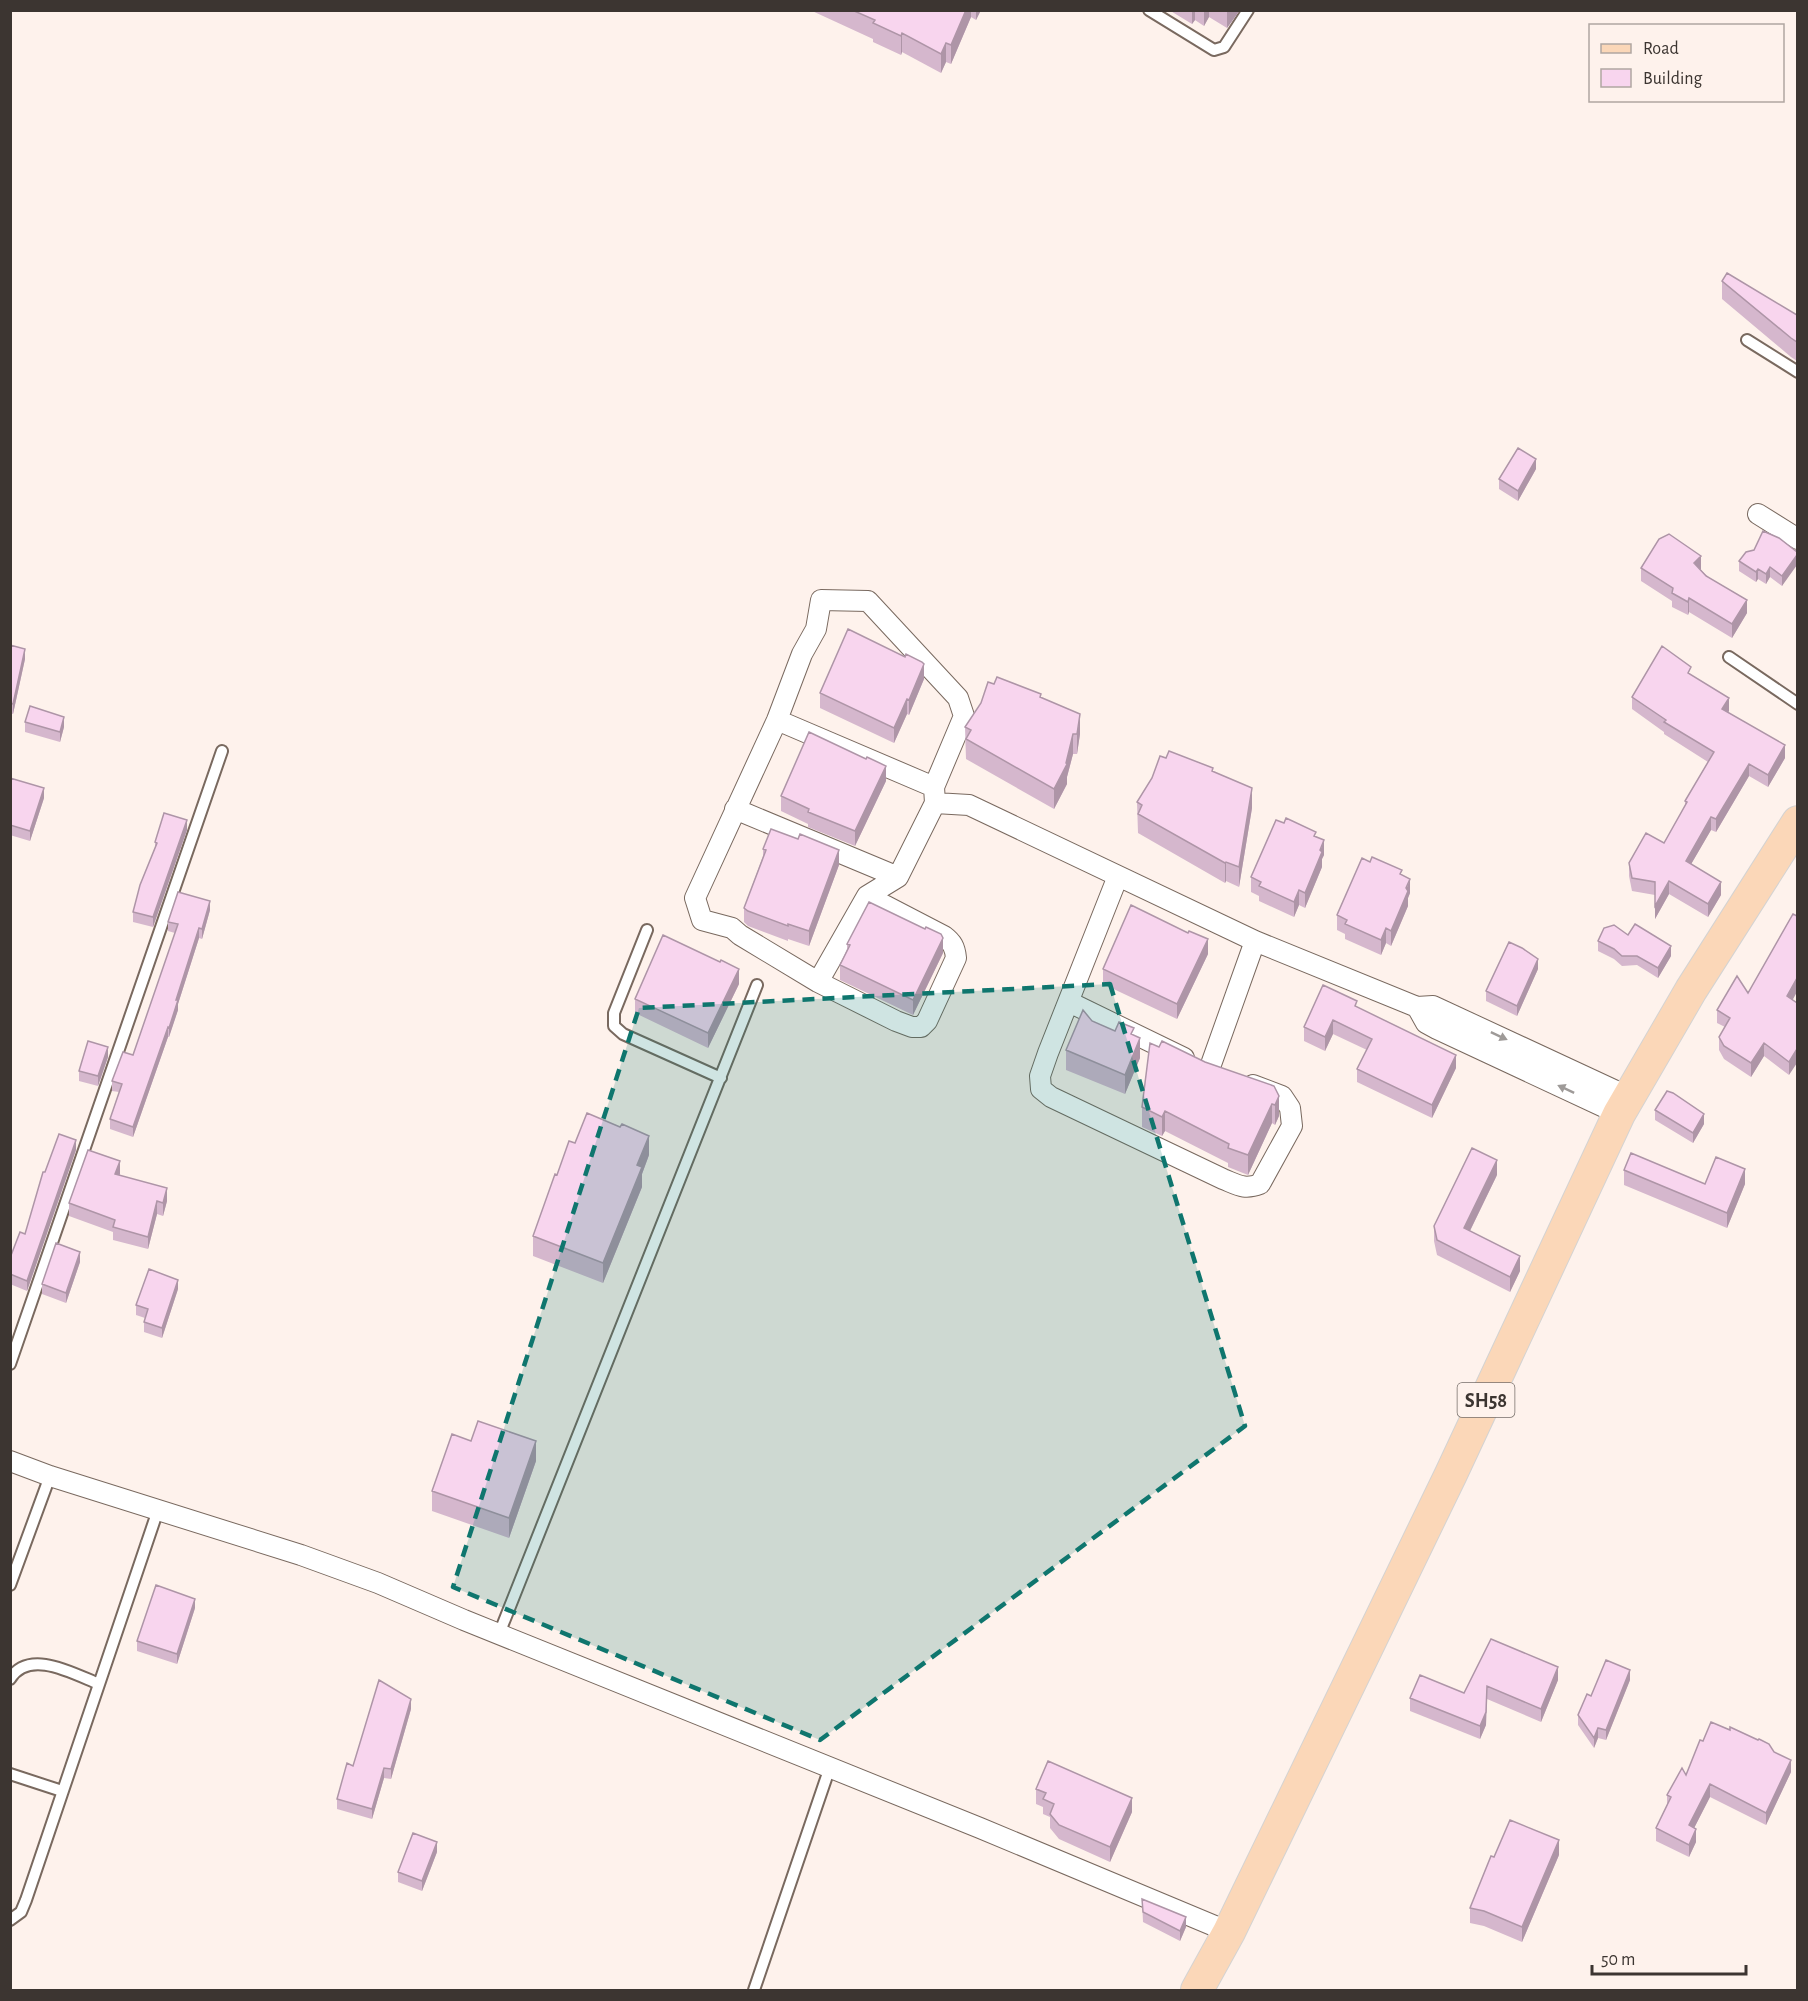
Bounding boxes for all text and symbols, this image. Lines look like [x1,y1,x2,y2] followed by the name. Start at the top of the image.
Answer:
[1589,24,1784,102] legend
[1643,40,1679,58] text: Road
[1643,70,1703,88] text: Building
[1490,1032,1507,1041] one-way arrow
[1557,1084,1575,1094] one-way arrow
[1458,1383,1514,1417] road number: SH58
[1592,1938,1746,1976] scale bar
[1601,1951,1635,1969] text: 50 m

